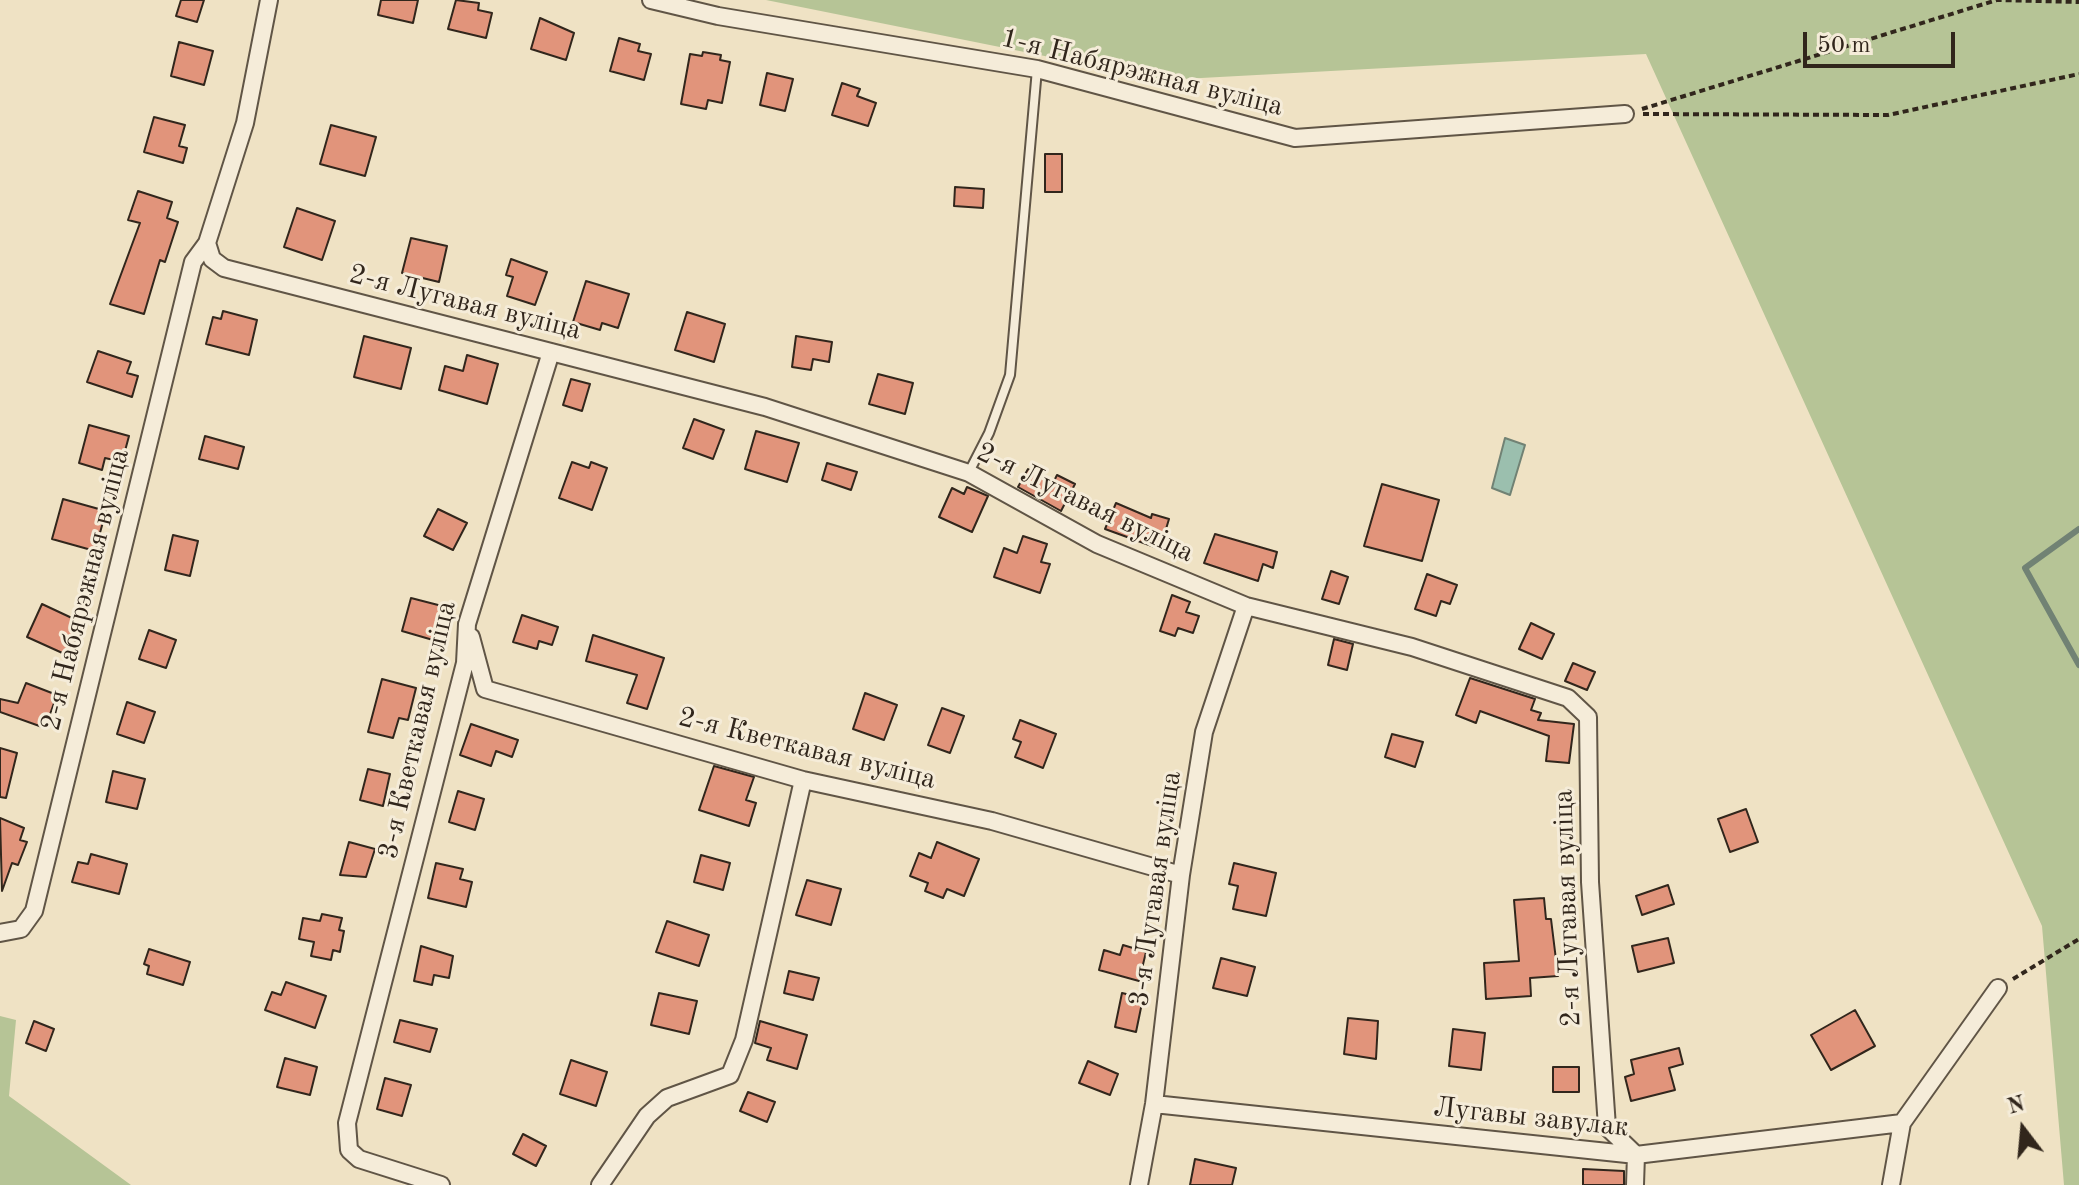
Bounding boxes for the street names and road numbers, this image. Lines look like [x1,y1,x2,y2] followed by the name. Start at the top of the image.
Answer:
[997,22,1287,124] street label: 1-я Набярэжная вуліца
[345,258,585,348] street label: 2-я Лугавая вуліца
[971,436,1199,570] street label: 2-я Лугавая вуліца
[35,445,137,735] street label: 2-я Набярэжная вуліца
[372,598,464,862] street label: 3-я Кветкавая вуліца
[675,701,939,797] street label: 2-я Кветкавая вуліца
[1123,769,1189,1009] street label: 3-я Лугавая вуліца
[1547,788,1589,1028] street label: 2-я Лугавая вуліца
[1432,1091,1630,1145] street label: Лугавы завулак

